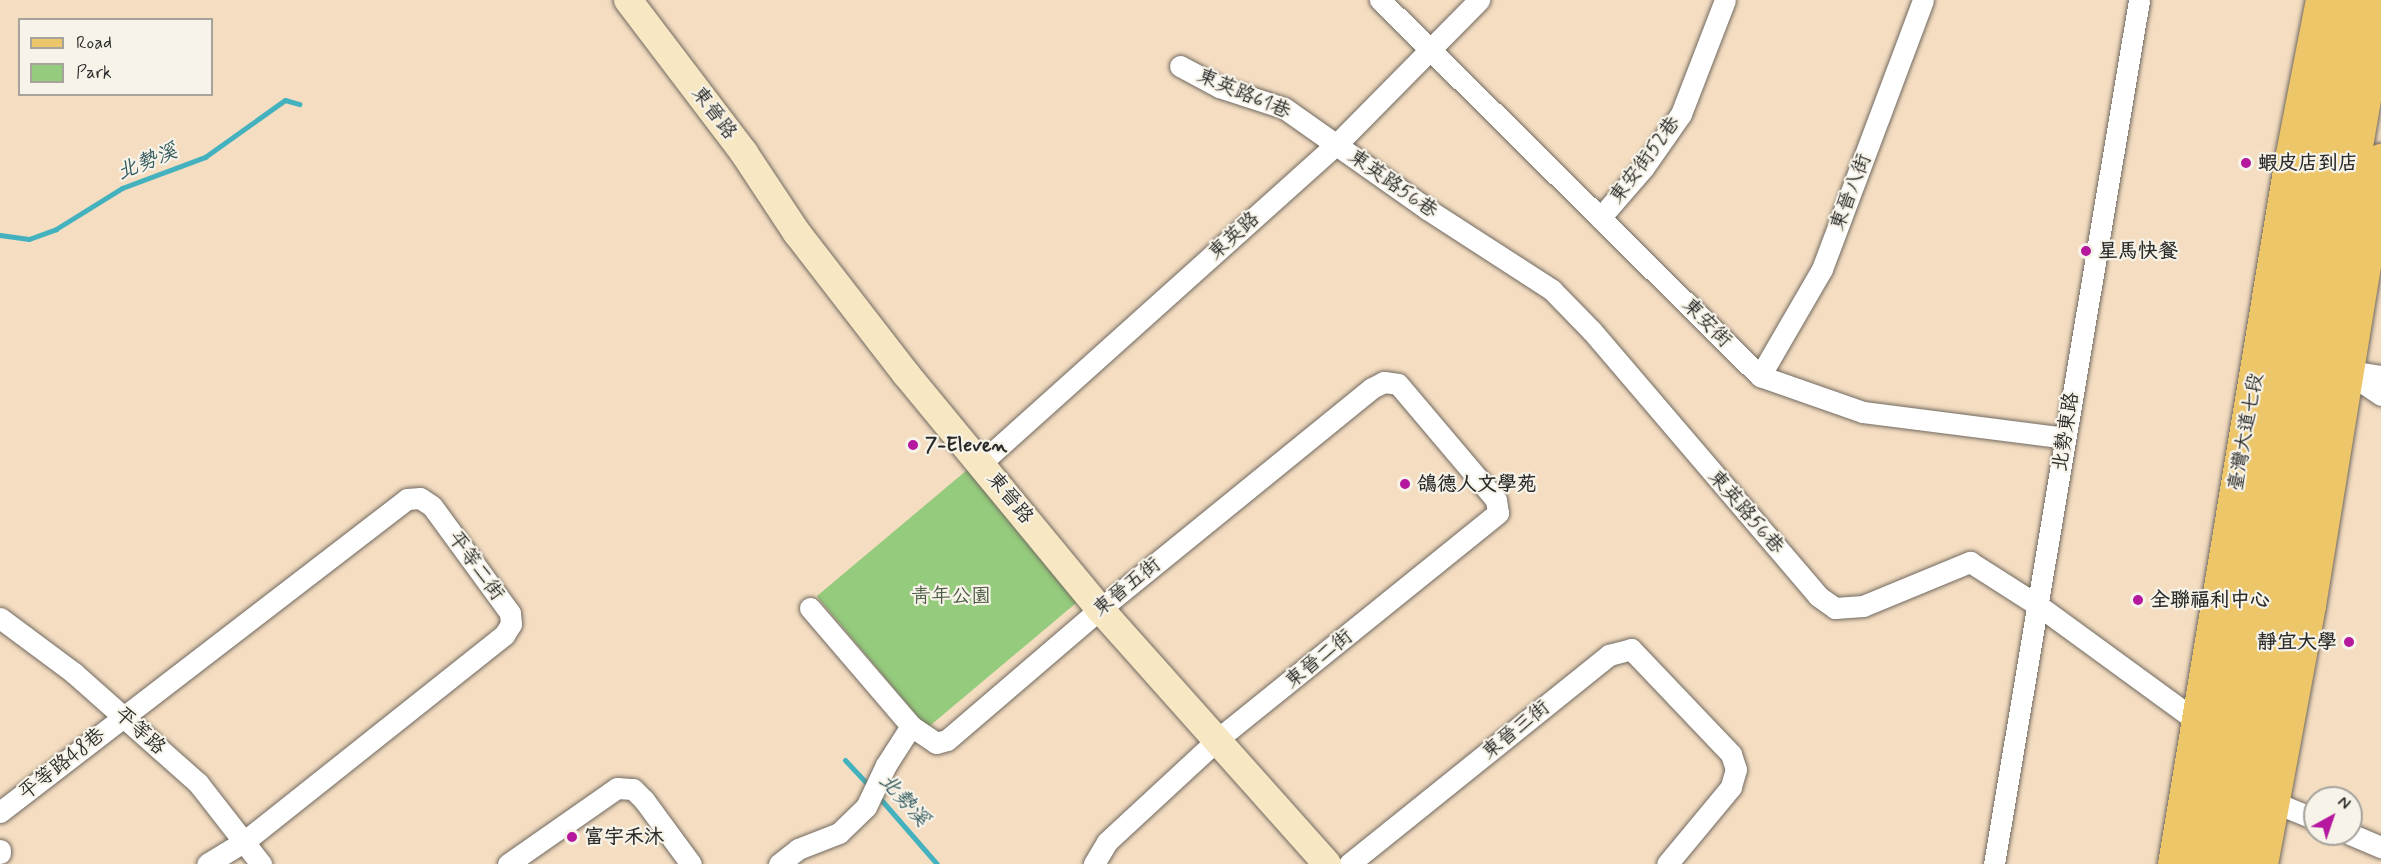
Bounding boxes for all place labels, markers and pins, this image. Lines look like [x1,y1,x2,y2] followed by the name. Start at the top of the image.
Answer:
[2258,151,2358,175] place label: 蝦皮店到店
[2239,156,2253,170] marker: 蝦皮店到店
[2098,239,2178,263] place label: 星馬快餐
[2079,244,2093,258] marker: 星馬快餐
[925,433,1007,457] place label: 7-Eleven
[906,438,920,452] marker: 7-Eleven
[1417,472,1537,496] place label: 鴿德人文學苑
[1398,477,1412,491] marker: 鴿德人文學苑
[2150,588,2270,612] place label: 全聯福利中心
[2131,593,2145,607] marker: 全聯福利中心
[2257,630,2337,654] place label: 靜宜大學
[2342,635,2356,649] marker: 靜宜大學
[584,825,664,849] place label: 富宇禾沐
[565,830,579,844] marker: 富宇禾沐

